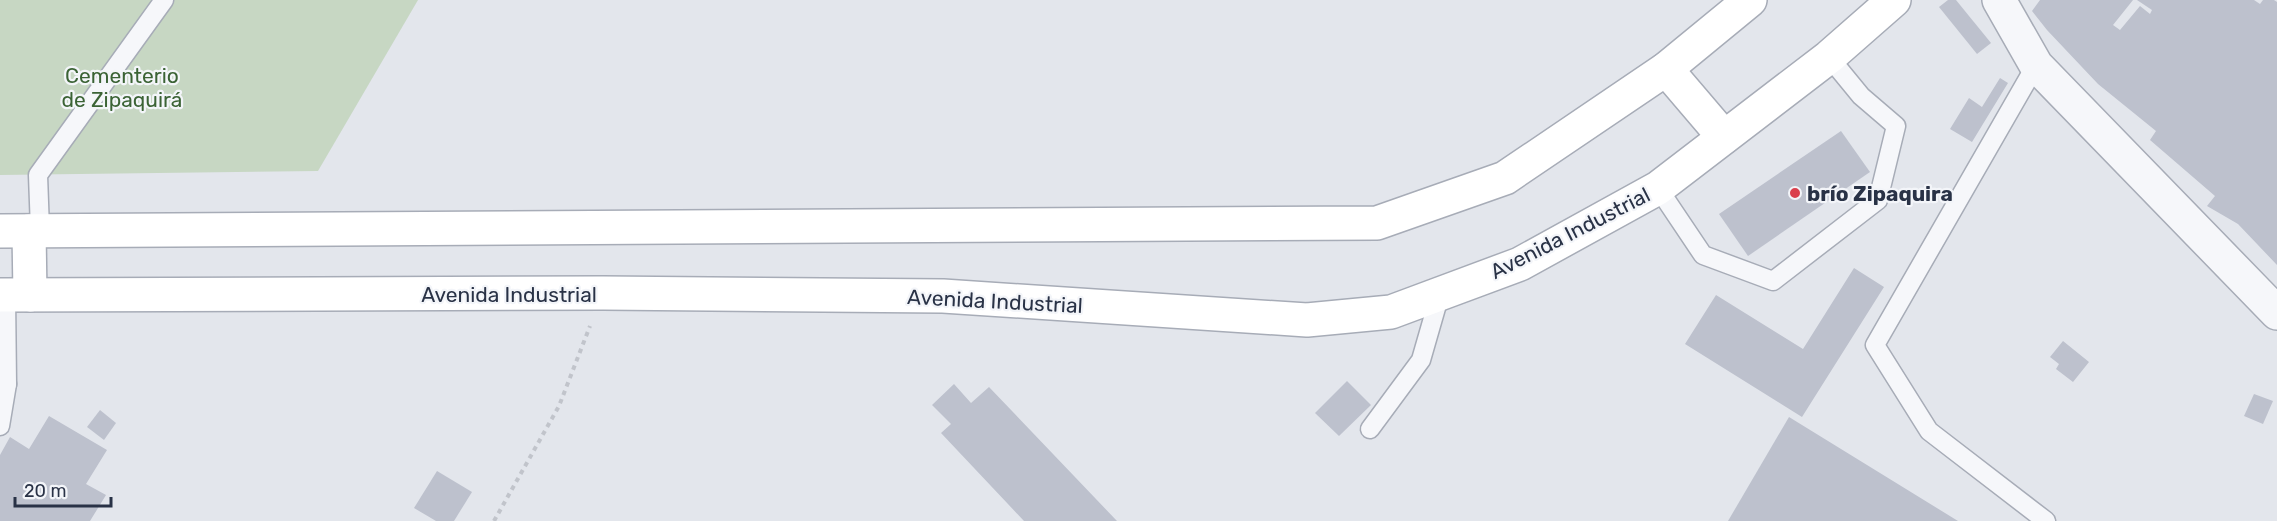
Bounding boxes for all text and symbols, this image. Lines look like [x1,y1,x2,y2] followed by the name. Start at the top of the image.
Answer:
[62,63,182,112] park label: Cementerio de Zipaquirá
[1807,181,1953,206] place label: brío Zipaquira
[1486,182,1654,284] street label: Avenida Industrial
[1788,186,1802,200] marker: brío Zipaquira
[421,282,597,307] street label: Avenida Industrial
[907,284,1083,318] street label: Avenida Industrial
[15,470,111,508] scale bar
[24,480,66,502] text: 20 m

